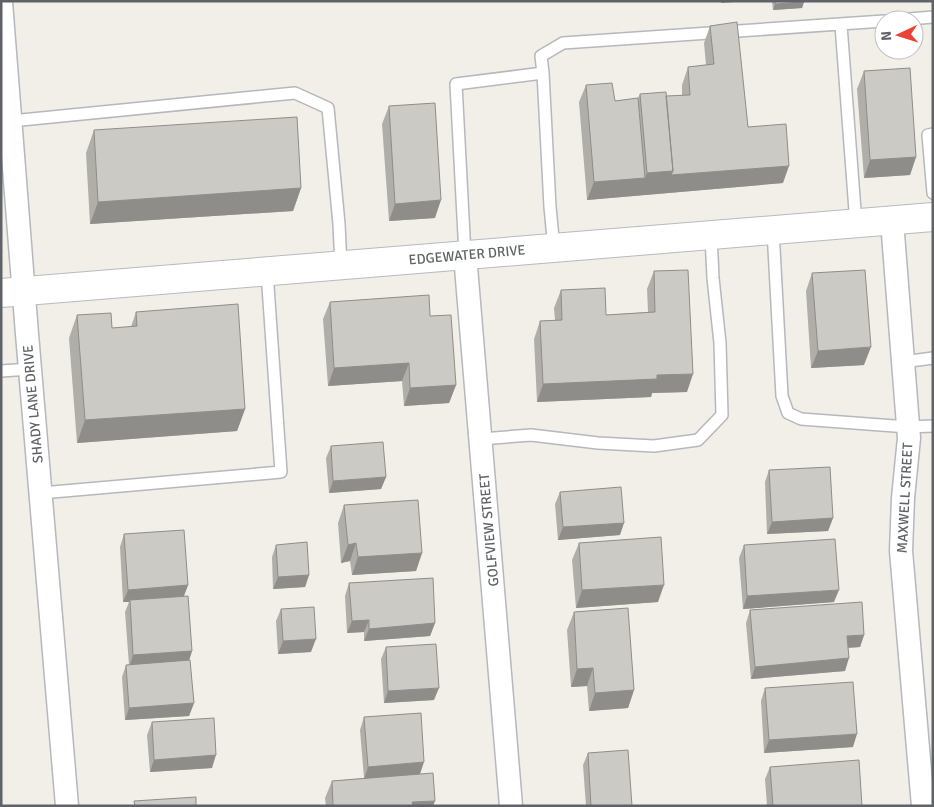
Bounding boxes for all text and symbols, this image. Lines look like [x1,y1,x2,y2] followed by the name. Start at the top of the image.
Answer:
[874,10,924,60] north arrow
[878,30,895,41] text: N
[408,241,526,269] street label: EDGEWATER DRIVE
[19,344,47,464] street label: SHADY LANE DRIVE
[894,442,916,554] street label: MAXWELL STREET
[476,473,502,587] street label: GOLFVIEW STREET

